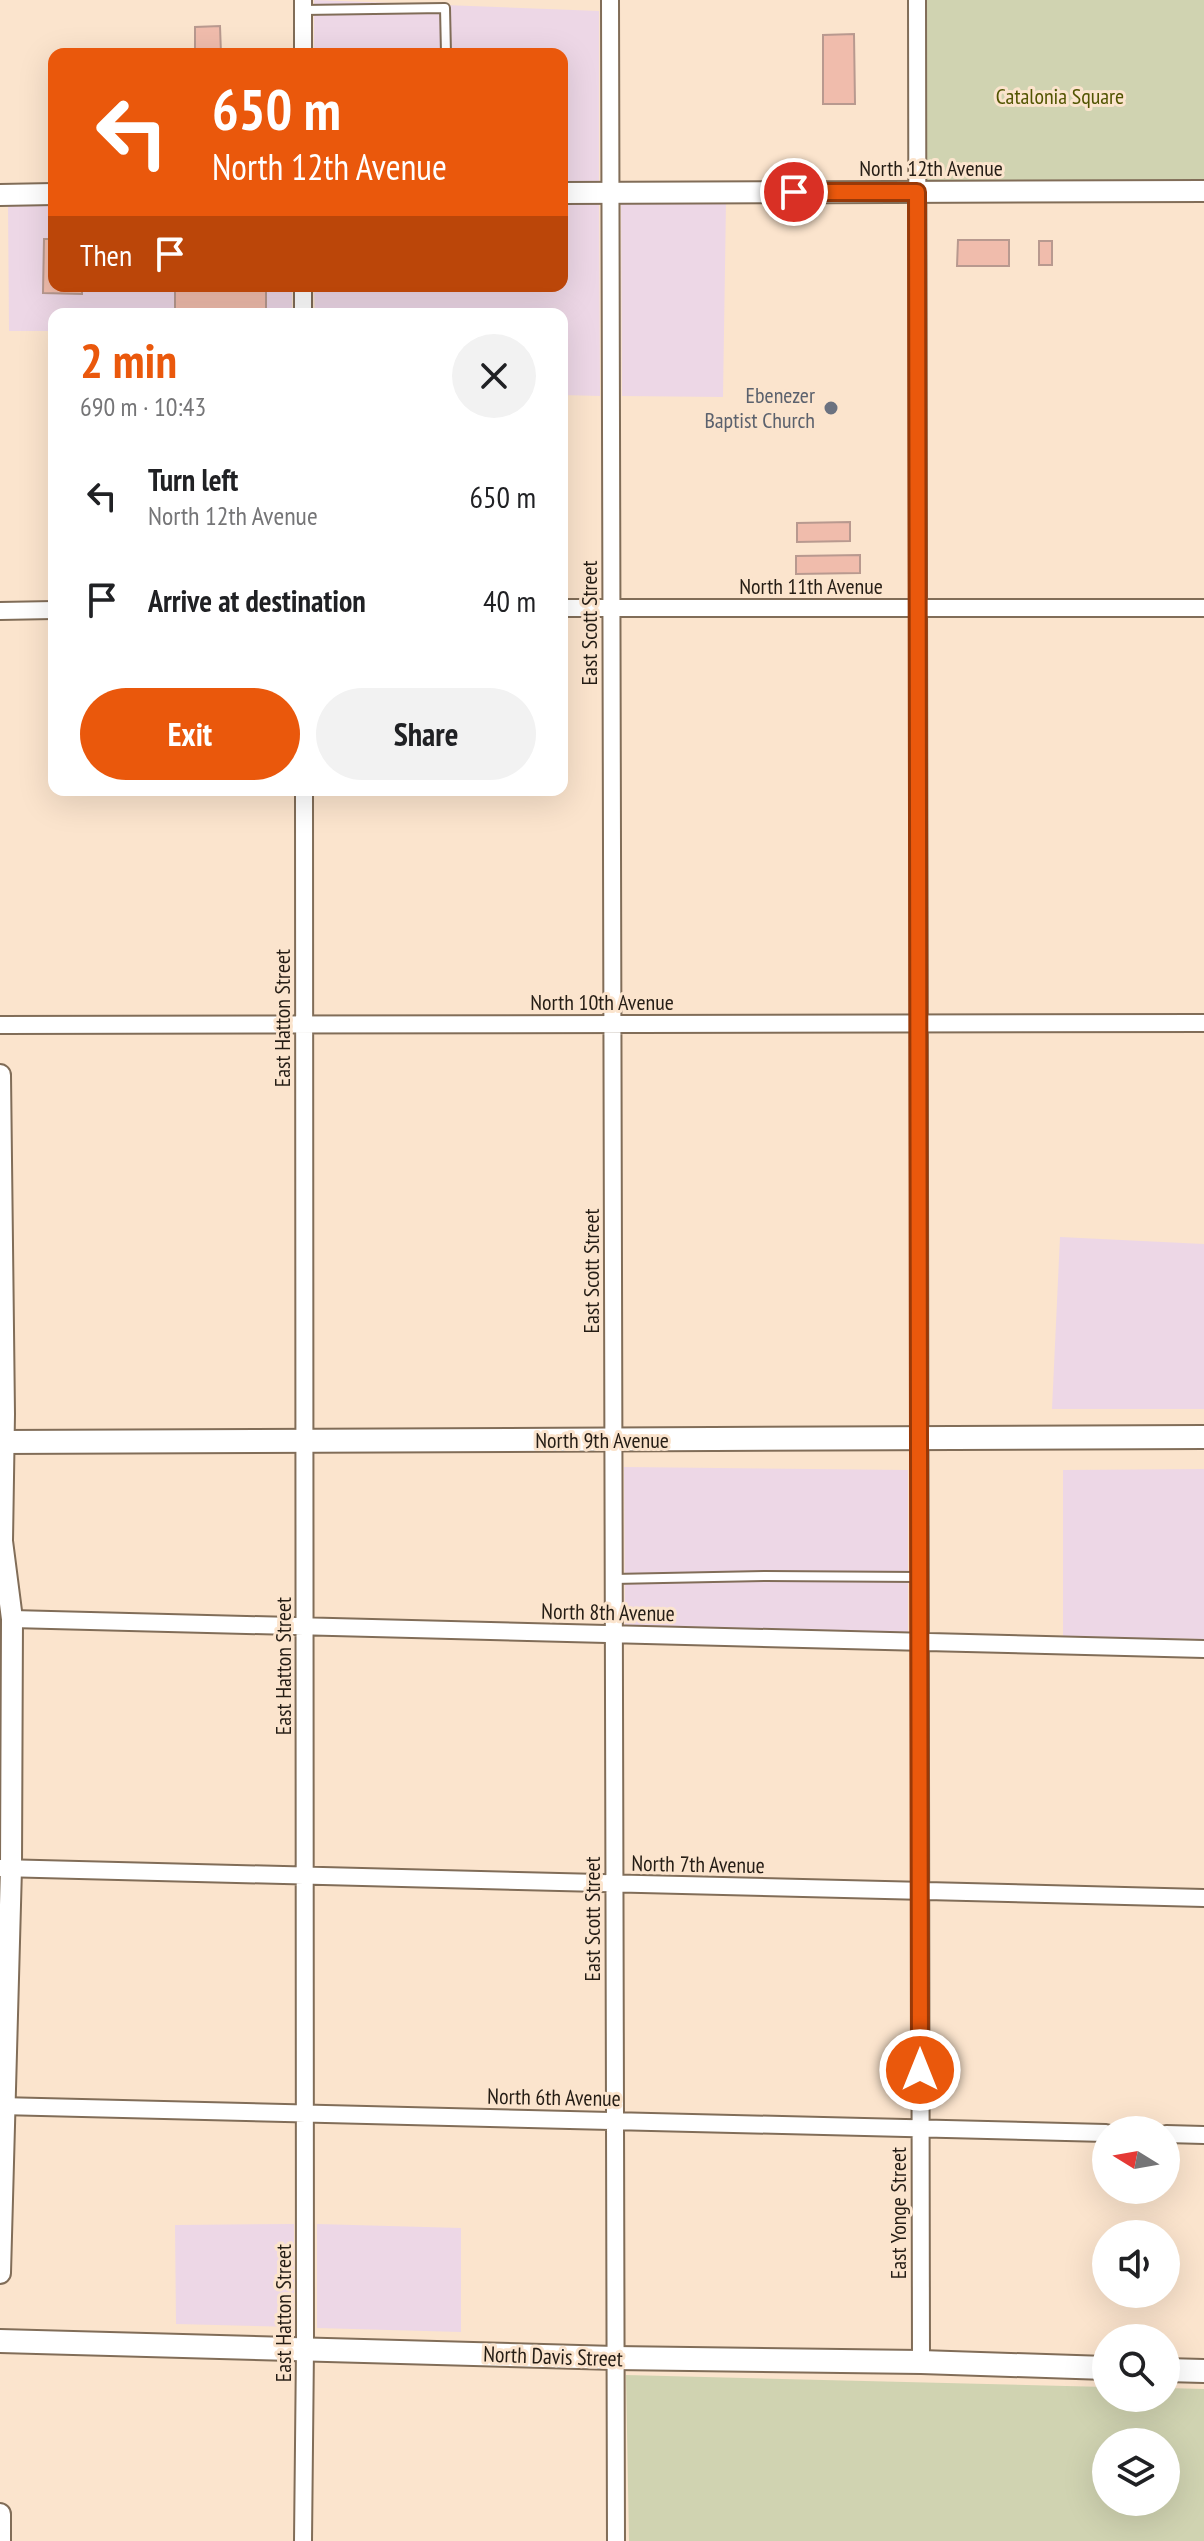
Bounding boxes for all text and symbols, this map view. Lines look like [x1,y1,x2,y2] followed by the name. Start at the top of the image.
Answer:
[212,73,341,145] text: 650 m
[80,80,184,184] icon: left
[996,82,1124,110] park label: Catalonia Square
[212,143,447,190] text: North 12th Avenue
[859,154,1003,182] street label: North 12th Avenue
[760,158,828,226] pin
[772,170,816,214] icon: arrive
[148,232,192,276] icon: arrive
[80,235,132,274] text: Then
[80,329,177,391] text: 2 min
[452,334,536,418] button: close
[704,381,815,434] place label: Ebenezer Baptist Church
[80,390,206,423] text: 690 m · 10:43
[822,399,840,417] marker: Ebenezer Baptist Church
[148,460,238,499] text: Turn left
[80,474,124,518] icon: left
[470,477,536,516] text: 650 m
[148,499,318,532] text: North 12th Avenue
[575,560,603,686] street label: East Scott Street
[739,572,883,600] street label: North 11th Avenue
[80,578,124,622] icon: arrive
[148,581,366,620] text: Arrive at destination
[483,581,536,620] text: 40 m
[80,688,300,780] button: Exit
[316,688,536,780] button: Share
[268,949,296,1087] street label: East Hatton Street
[530,988,674,1016] street label: North 10th Avenue
[577,1208,605,1334] street label: East Scott Street
[535,1426,669,1454] street label: North 9th Avenue
[269,1597,297,1735] street label: East Hatton Street
[541,1597,675,1627] street label: North 8th Avenue
[631,1849,765,1879] street label: North 7th Avenue
[578,1856,606,1982] street label: East Scott Street
[878,2028,962,2112] position arrow
[487,2082,621,2112] street label: North 6th Avenue
[1092,2116,1180,2204] north arrow
[1092,2116,1180,2516] map controls
[884,2147,912,2279] street label: East Yonge Street
[1092,2220,1180,2308] button: sound
[269,2244,297,2382] street label: East Hatton Street
[1092,2324,1180,2412] button: search
[483,2340,623,2372] street label: North Davis Street
[1092,2428,1180,2516] button: layers

